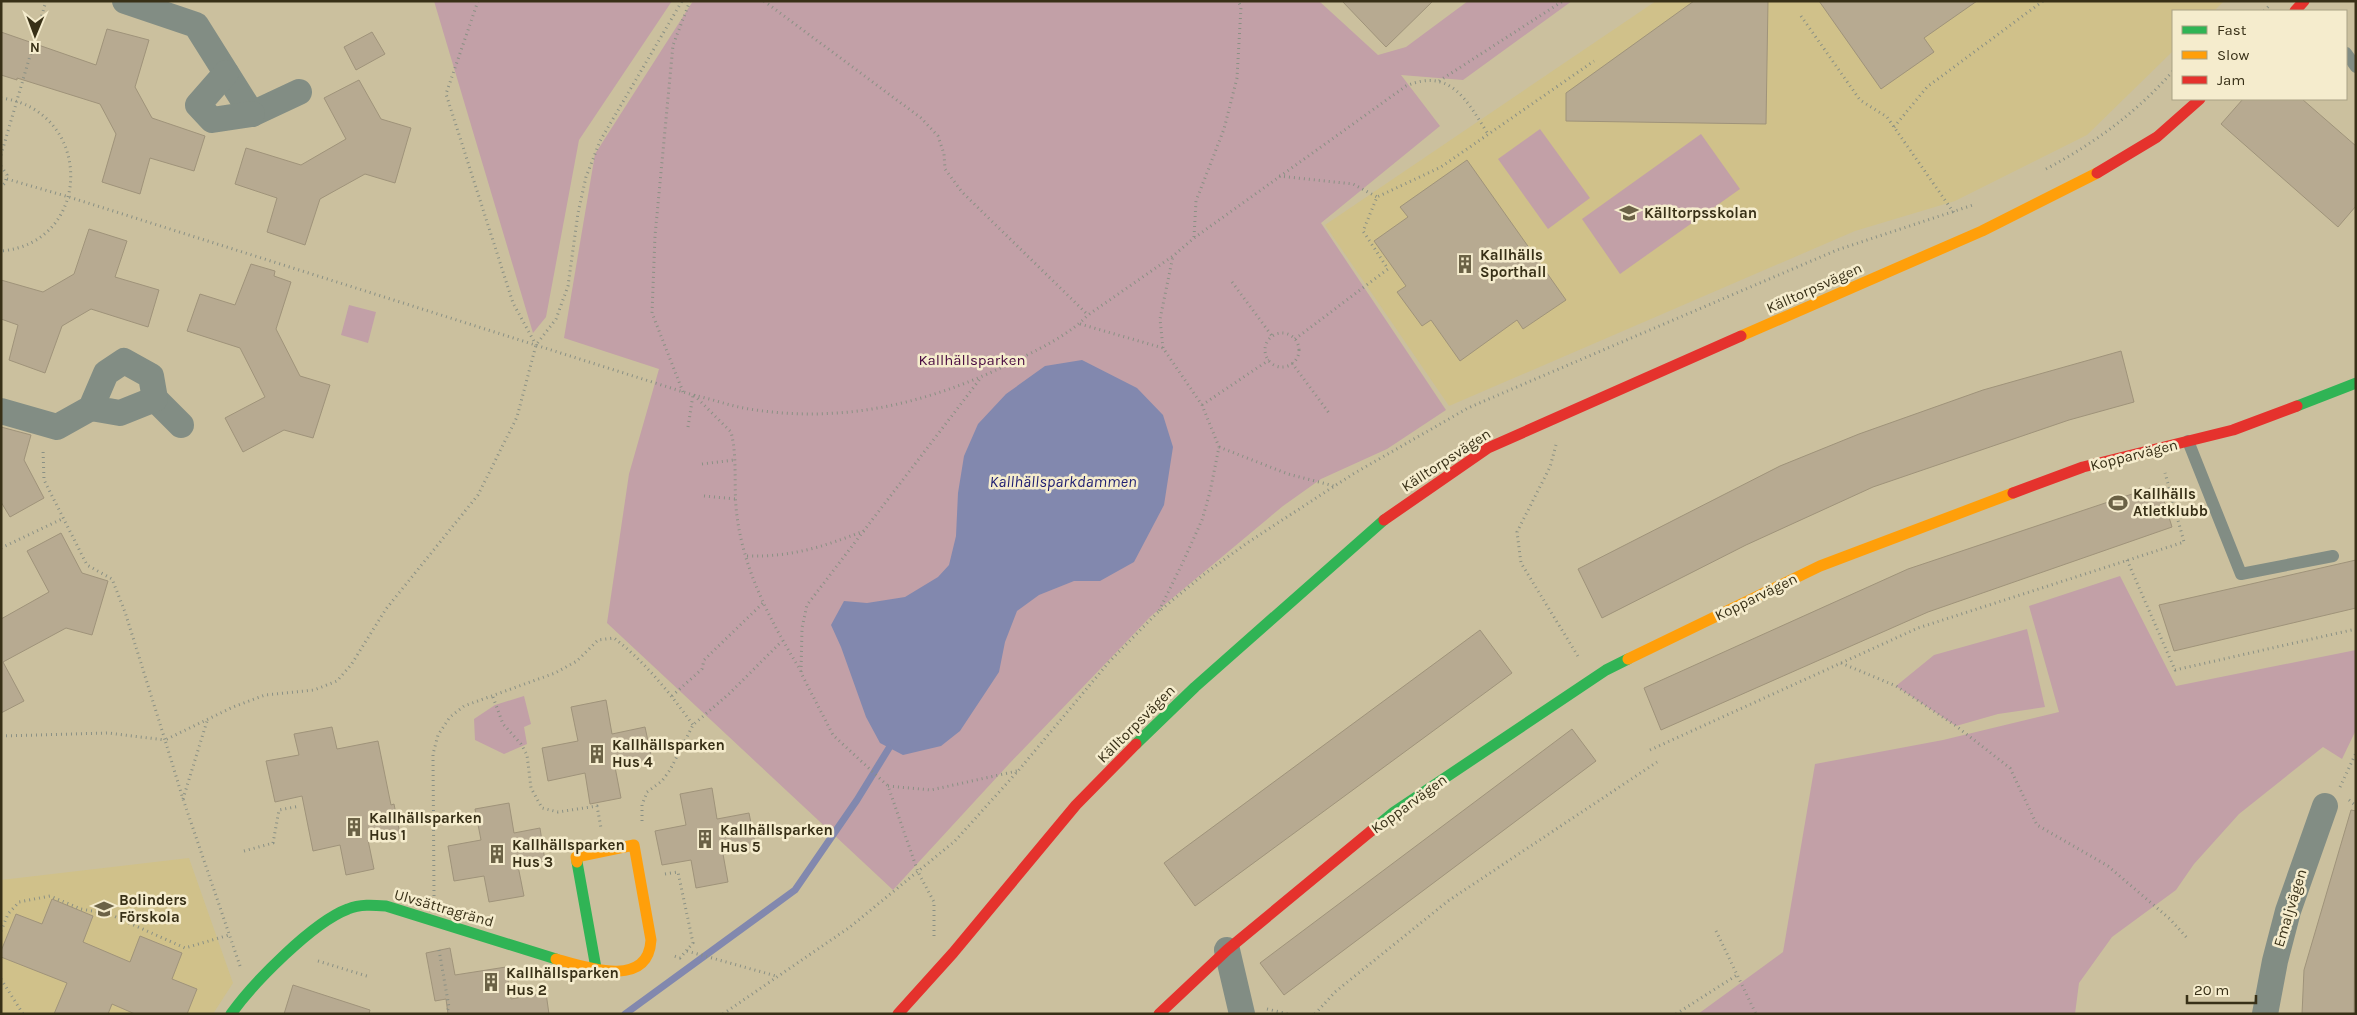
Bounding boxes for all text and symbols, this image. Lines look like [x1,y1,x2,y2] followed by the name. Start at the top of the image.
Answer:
[10,10,60,60] north arrow
[2172,10,2347,100] legend
[2217,21,2247,39] text: Fast
[30,39,40,56] text: N
[2217,46,2249,64] text: Slow
[2217,71,2245,89] text: Jam
[1618,202,1640,224] school or university icon: Källtorpsskolan
[1644,204,1757,222] place label: Källtorpsskolan
[1480,246,1546,281] place label: Kallhälls Sporthall
[1454,253,1476,275] building icon: Kallhälls Sporthall
[1763,259,1865,317] street label: Källtorpsvägen
[918,351,1026,369] park label: Kallhällsparken
[1398,424,1494,496] street label: Källtorpsvägen
[2088,435,2180,475] street label: Kopparvägen
[989,472,1137,491] water label: Kallhällsparkdammen
[2133,485,2208,520] place label: Kallhälls Atletklubb
[2107,492,2129,514] sports icon: Kallhälls Atletklubb
[1712,569,1800,625] street label: Kopparvägen
[1093,681,1179,767] street label: Källtorpsvägen
[612,736,725,771] place label: Kallhällsparken Hus 4
[586,743,608,765] building icon: Kallhällsparken Hus 4
[1367,770,1451,838] street label: Kopparvägen
[369,809,482,844] place label: Kallhällsparken Hus 1
[343,816,365,838] building icon: Kallhällsparken Hus 1
[720,821,833,856] place label: Kallhällsparken Hus 5
[694,828,716,850] building icon: Kallhällsparken Hus 5
[512,836,625,871] place label: Kallhällsparken Hus 3
[486,843,508,865] building icon: Kallhällsparken Hus 3
[2270,867,2310,949] street label: Emaljvägen
[392,885,496,931] street label: Ulvsättragränd
[119,891,187,926] place label: Bolinders Förskola
[93,898,115,920] school or university icon: Bolinders Förskola
[506,964,619,999] place label: Kallhällsparken Hus 2
[480,971,502,993] building icon: Kallhällsparken Hus 2
[2187,972,2256,1004] scale bar
[2194,981,2229,999] text: 20 m

